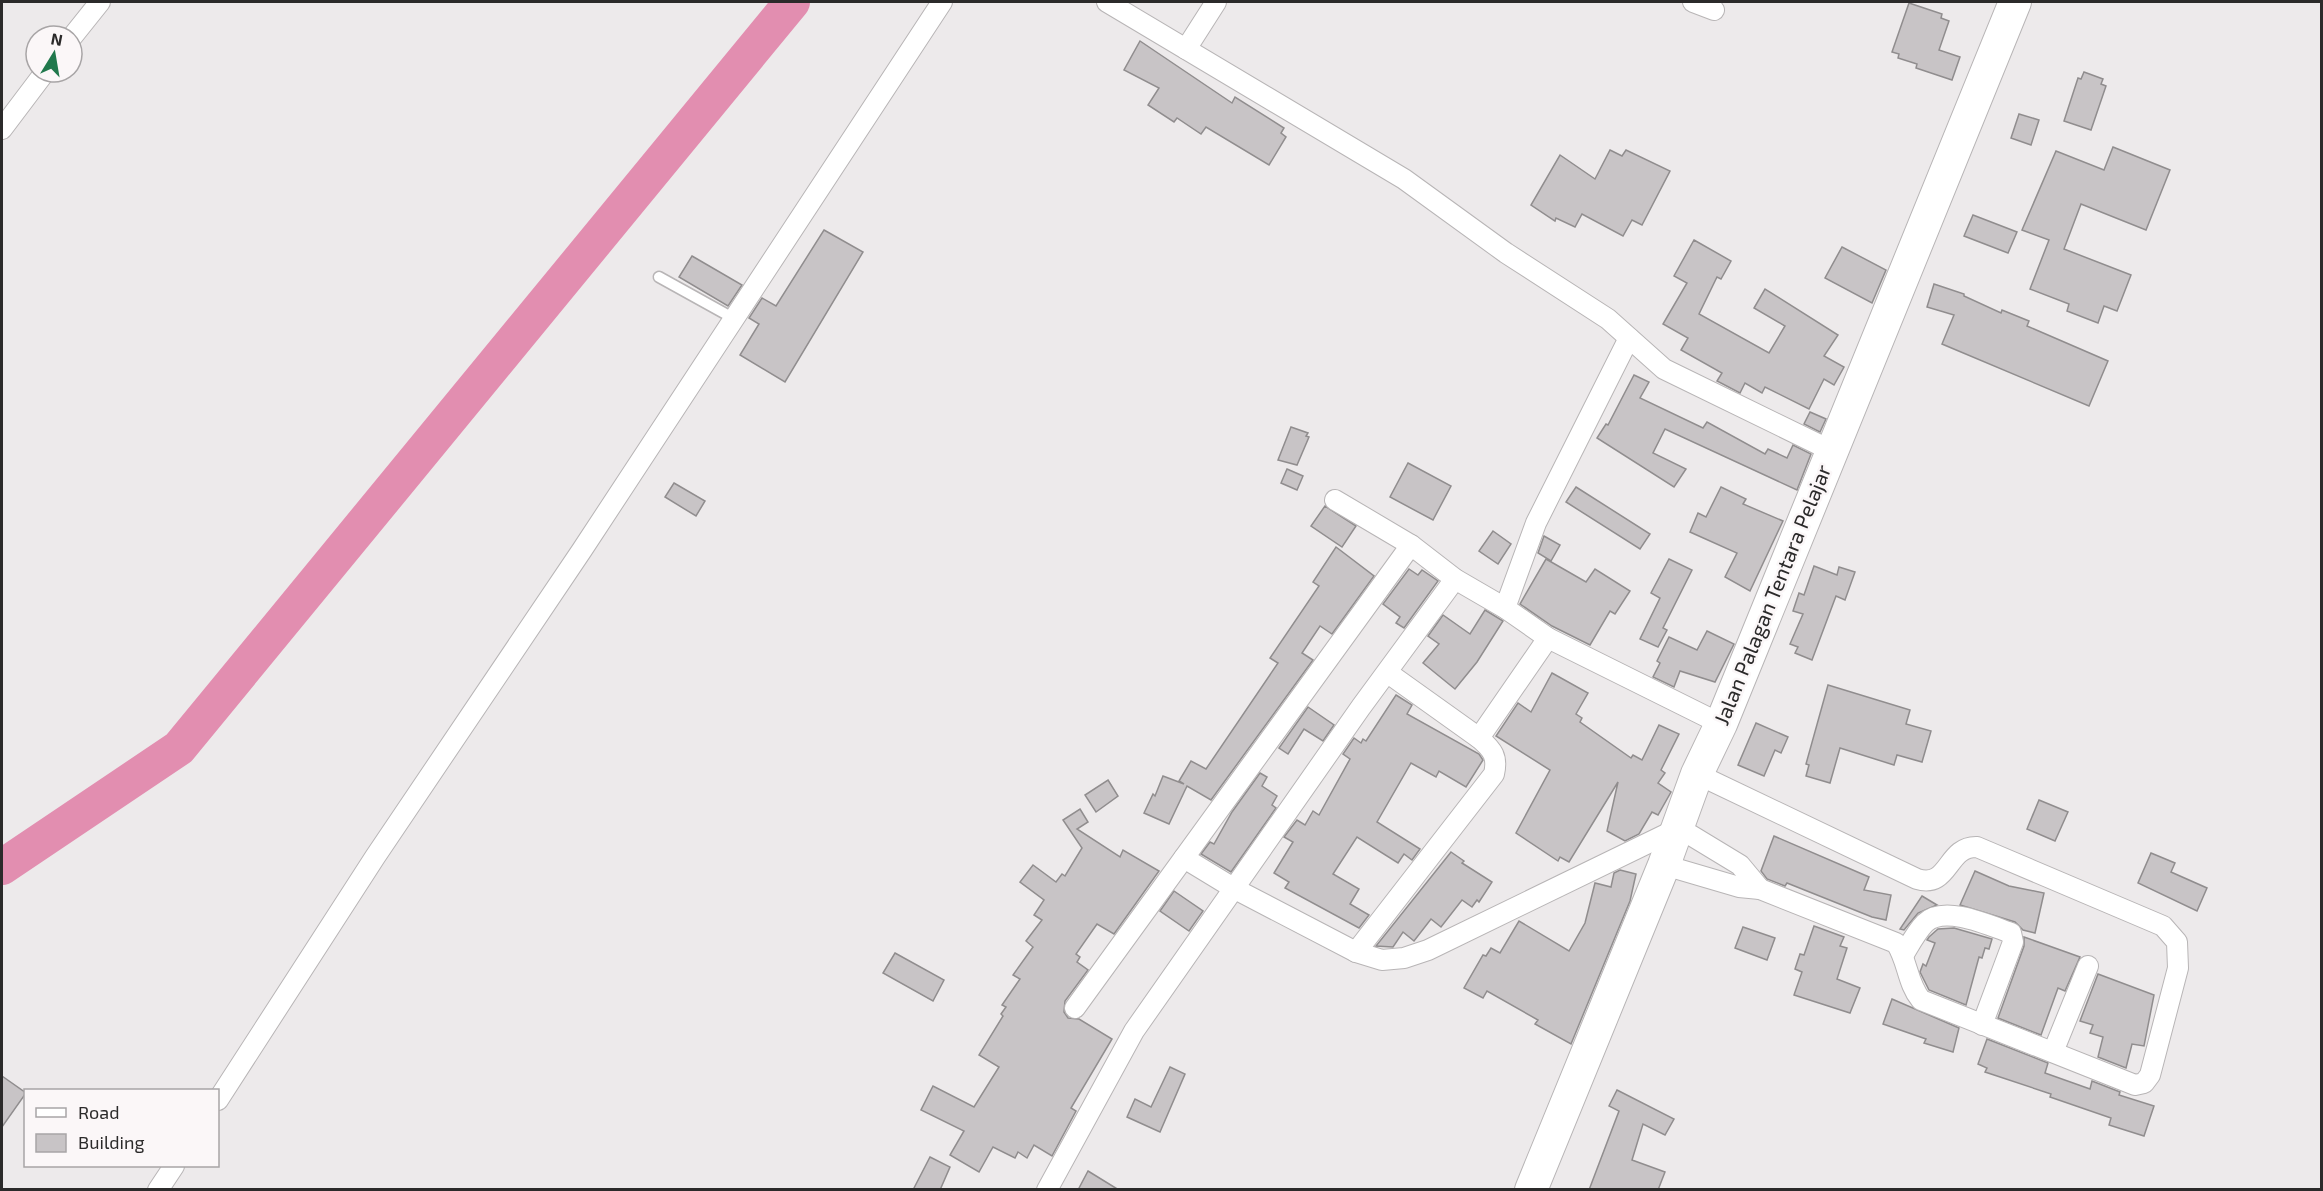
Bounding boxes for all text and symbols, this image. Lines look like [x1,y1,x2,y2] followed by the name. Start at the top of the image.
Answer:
[24,24,84,84] north arrow
[49,28,64,49] text: N
[1708,460,1836,729] street label: Jalan Palagan Tentara Pelajar
[24,1089,219,1167] legend
[78,1101,119,1123] text: Road
[78,1131,145,1153] text: Building

